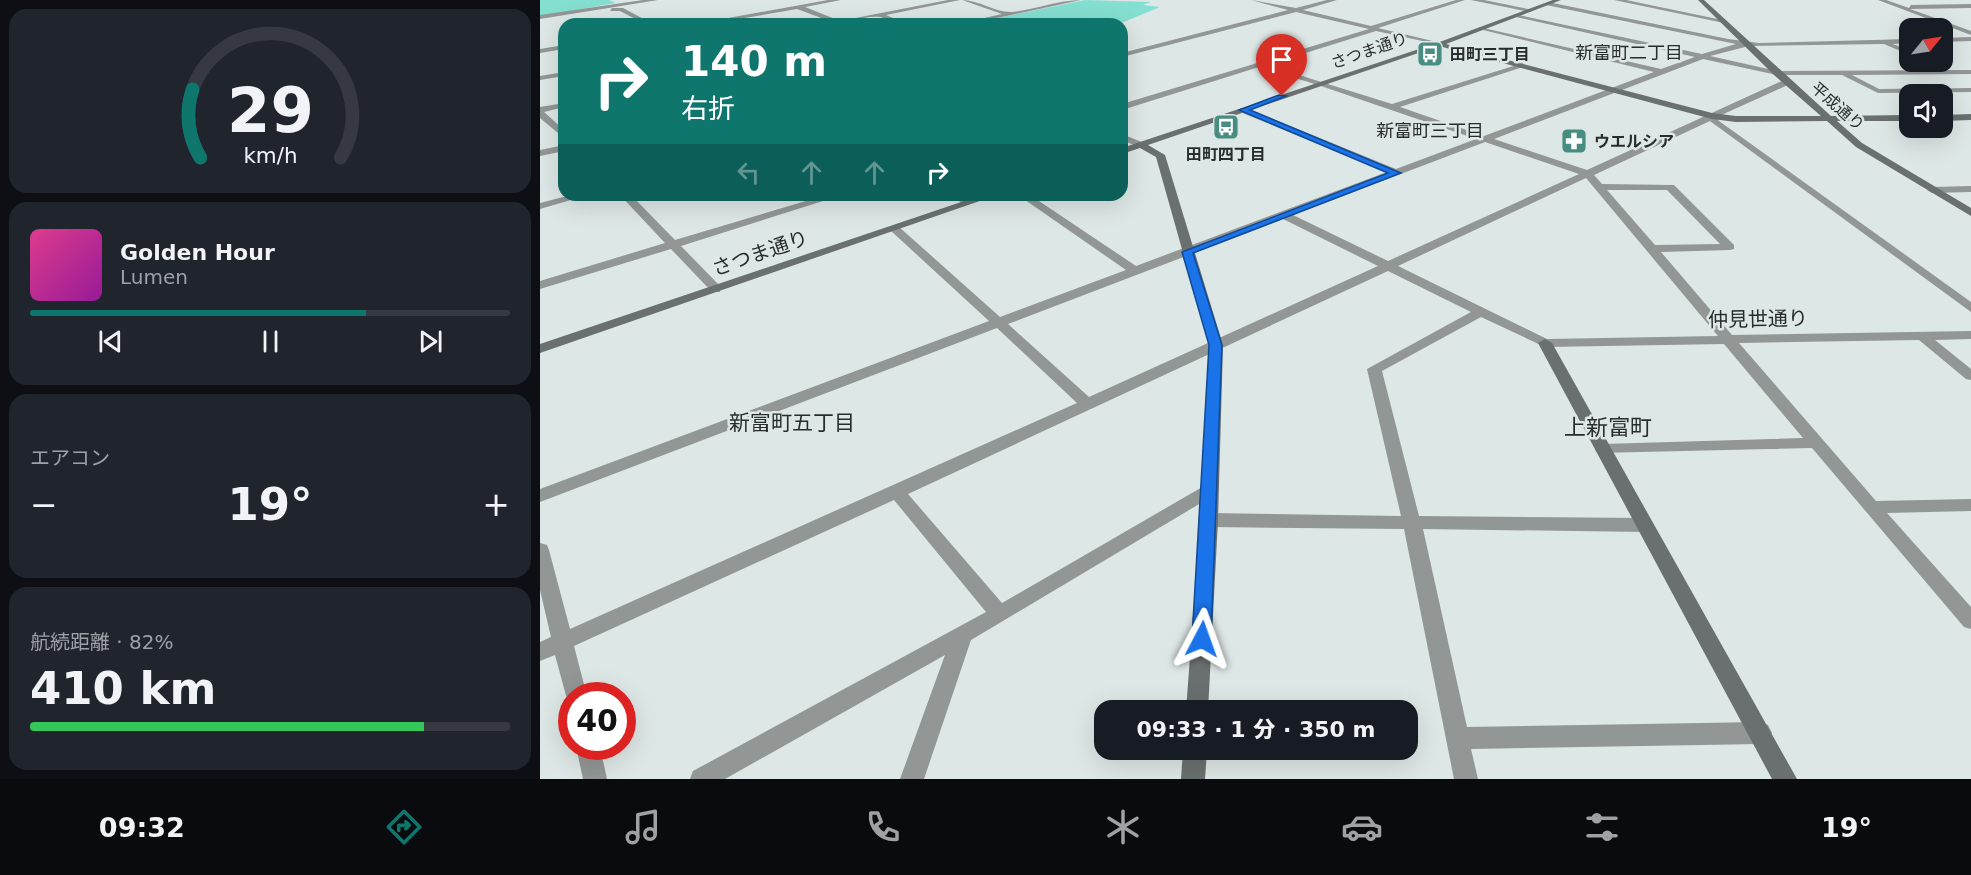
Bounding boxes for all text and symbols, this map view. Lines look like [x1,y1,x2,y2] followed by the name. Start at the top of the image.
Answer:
[1899,18,1953,72] north arrow
[1899,18,1953,138] map controls
[1328,28,1410,72] street label: さつま通り
[1256,34,1307,96] pin
[681,37,827,86] text: 140 m
[1415,39,1445,69] bus stop icon: 田町三丁目
[582,42,660,120] icon: right
[1575,42,1683,63] district label: 新富町二丁目
[1265,43,1298,76] icon: arrive
[1450,45,1530,64] place label: 田町三丁目
[227,74,313,147] text: 29
[1807,78,1868,135] street label: 平成通り
[1899,84,1953,138] button: sound
[681,93,735,124] text: 右折
[1211,112,1241,142] bus stop icon: 田町四丁目
[1376,120,1484,141] district label: 新富町三丁目
[1559,126,1589,156] pharmacy icon: ウエルシア
[1594,132,1674,151] place label: ウエルシア
[243,143,297,168] text: km/h
[1186,145,1266,164] place label: 田町四丁目
[732,156,765,189] icon: left
[795,156,828,189] icon: ahead
[858,156,891,189] icon: ahead
[921,156,954,189] icon: right
[709,225,811,281] street label: さつま通り
[120,240,275,265] text: Golden Hour
[120,265,188,289] text: Lumen
[1708,306,1808,332] street label: 仲見世通り
[94,325,127,358] icon: previous
[254,325,287,358] icon: pause
[414,325,447,358] icon: next
[729,411,855,435] district label: 新富町五丁目
[1564,415,1652,440] district label: 上新富町
[30,446,110,470] text: エアコン
[227,478,313,531] text: 19°
[30,485,58,524] text: −
[482,485,510,524] text: +
[1170,607,1234,671] position arrow
[30,630,174,654] text: 航続距離 · 82%
[30,662,216,715] text: 410 km
[558,682,636,760] speed limit sign: 40
[1137,717,1375,742] text: 09:33 · 1 分 · 350 m
[383,806,425,848] icon: directions
[622,806,664,848] icon: music
[862,806,904,848] icon: phone
[1102,806,1144,848] icon: climate
[1341,806,1383,848] icon: car
[1581,806,1623,848] icon: filters
[99,812,185,843] text: 09:32
[1821,812,1872,843] text: 19°

